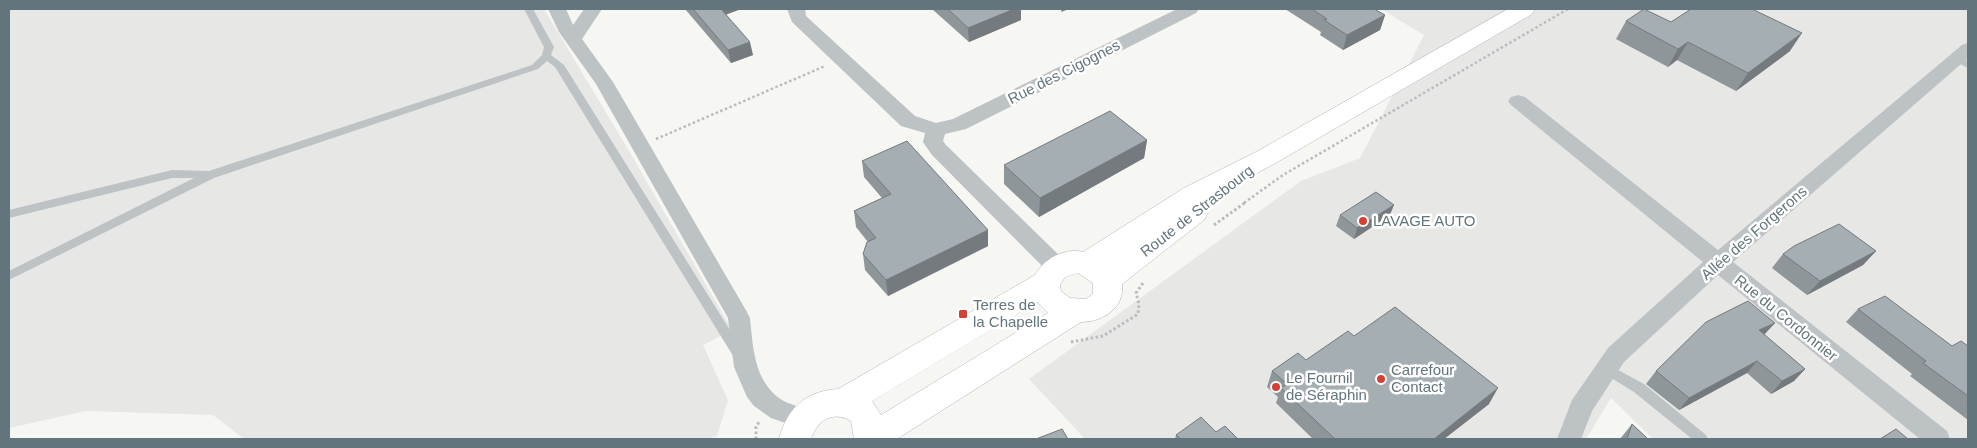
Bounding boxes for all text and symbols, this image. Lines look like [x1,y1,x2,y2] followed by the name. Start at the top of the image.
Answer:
[1005,36,1123,107] street label: Rue des Cigognes
[1137,161,1256,260] street label: Route de Strasbourg
[1697,182,1810,283] street label: Allée des Forgerons
[1373,212,1476,229] place label: LAVAGE AUTO
[1357,215,1369,227] marker: LAVAGE AUTO
[1732,271,1841,364] street label: Rue du Cordonnier
[973,296,1048,330] place label: Terres de la Chapelle
[957,308,969,320] marker: Terres de la Chapelle
[1391,361,1454,395] place label: Carrefour Contact
[1286,369,1367,403] place label: Le Fournil de Séraphin
[1375,373,1387,385] marker: Carrefour Contact
[1270,381,1282,393] marker: Le Fournil de Séraphin

